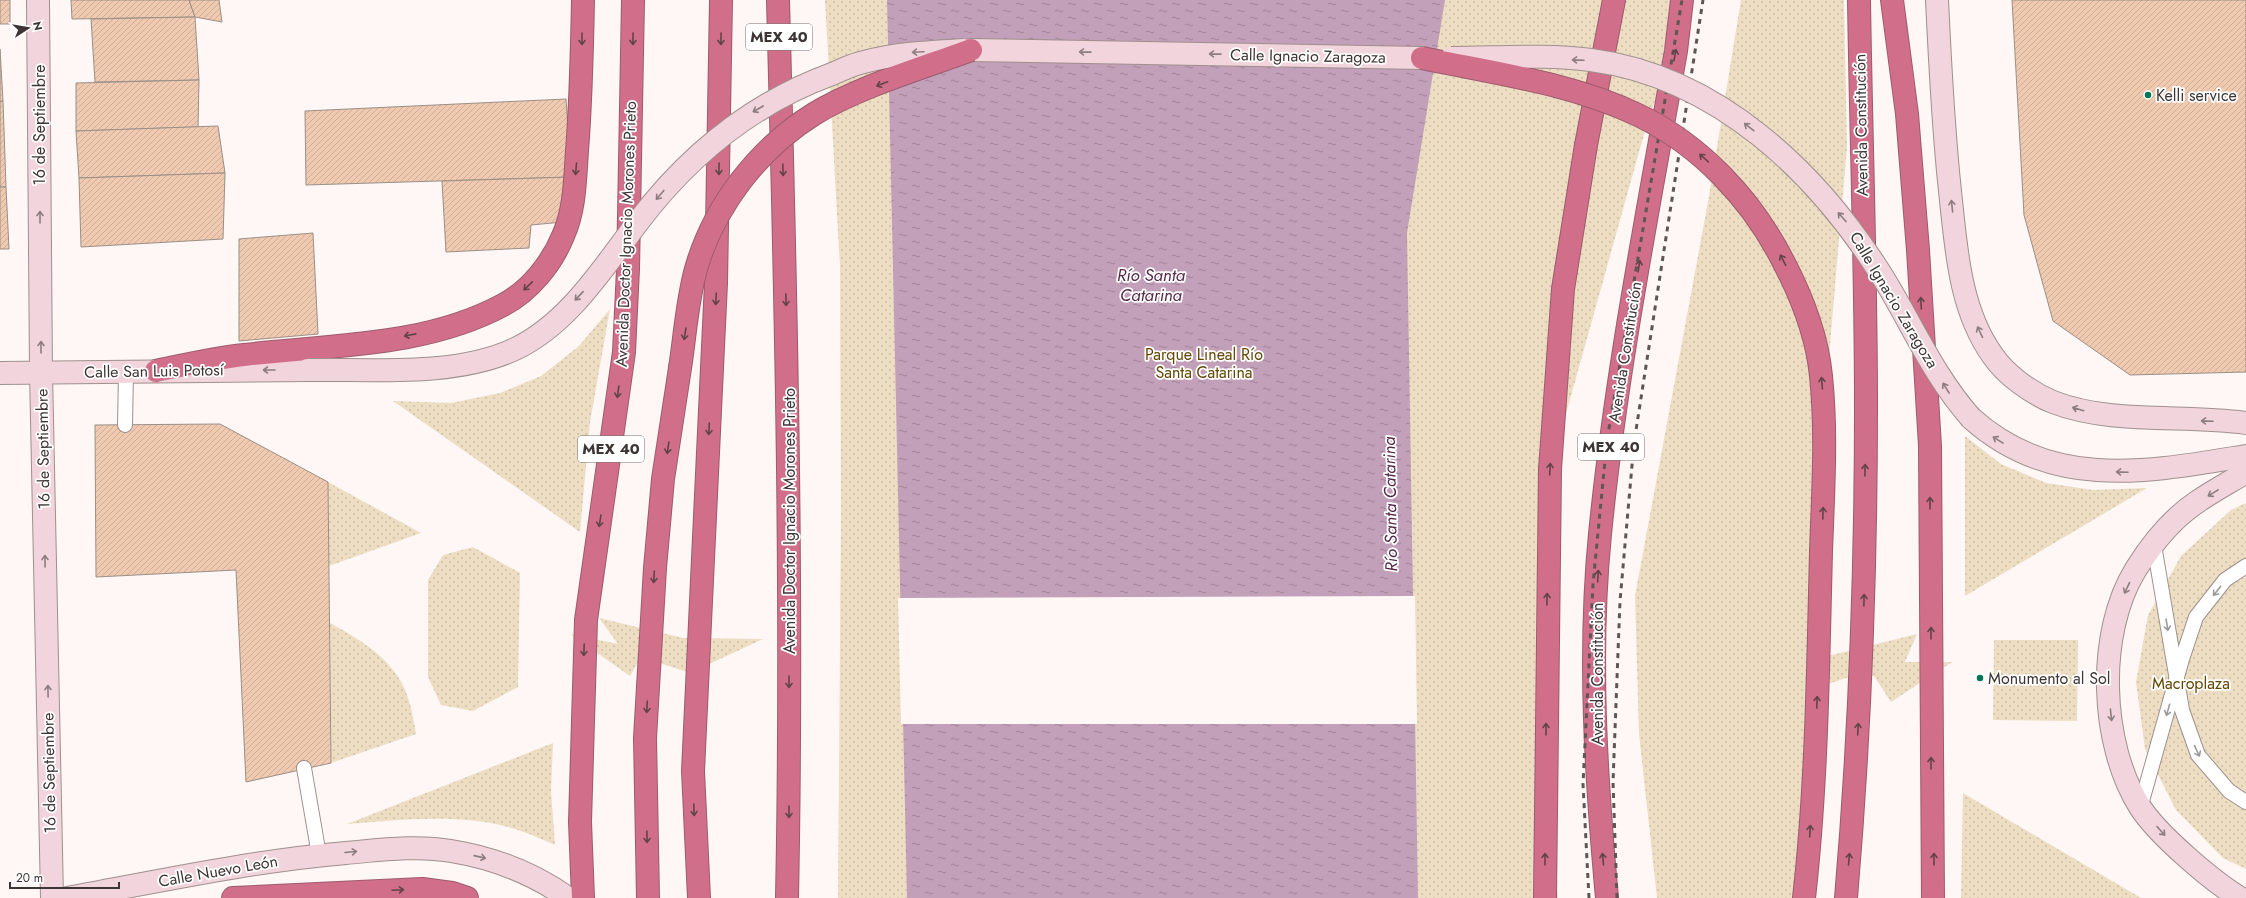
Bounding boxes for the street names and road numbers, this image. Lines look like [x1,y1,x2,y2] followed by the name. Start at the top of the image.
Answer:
[746,24,812,50] road number: MEX 40
[1230,43,1386,69] street label: Calle Ignacio Zaragoza
[1848,53,1874,197] street label: Avenida Constitución
[28,65,51,185] street label: 16 de Septiembre
[610,100,642,367] street label: Avenida Doctor Ignacio Morones Prieto
[1844,227,1944,373] street label: Calle Ignacio Zaragoza
[1602,280,1648,424] street label: Avenida Constitución
[84,358,225,384] street label: Calle San Luis Potosí
[30,388,56,510] street label: 16 de Septiembre
[778,388,801,654] street label: Avenida Doctor Ignacio Morones Prieto
[1578,434,1644,460] road number: MEX 40
[578,436,644,462] road number: MEX 40
[1586,603,1609,745] street label: Avenida Constitución
[36,712,62,834] street label: 16 de Septiembre
[157,849,279,893] street label: Calle Nuevo León

